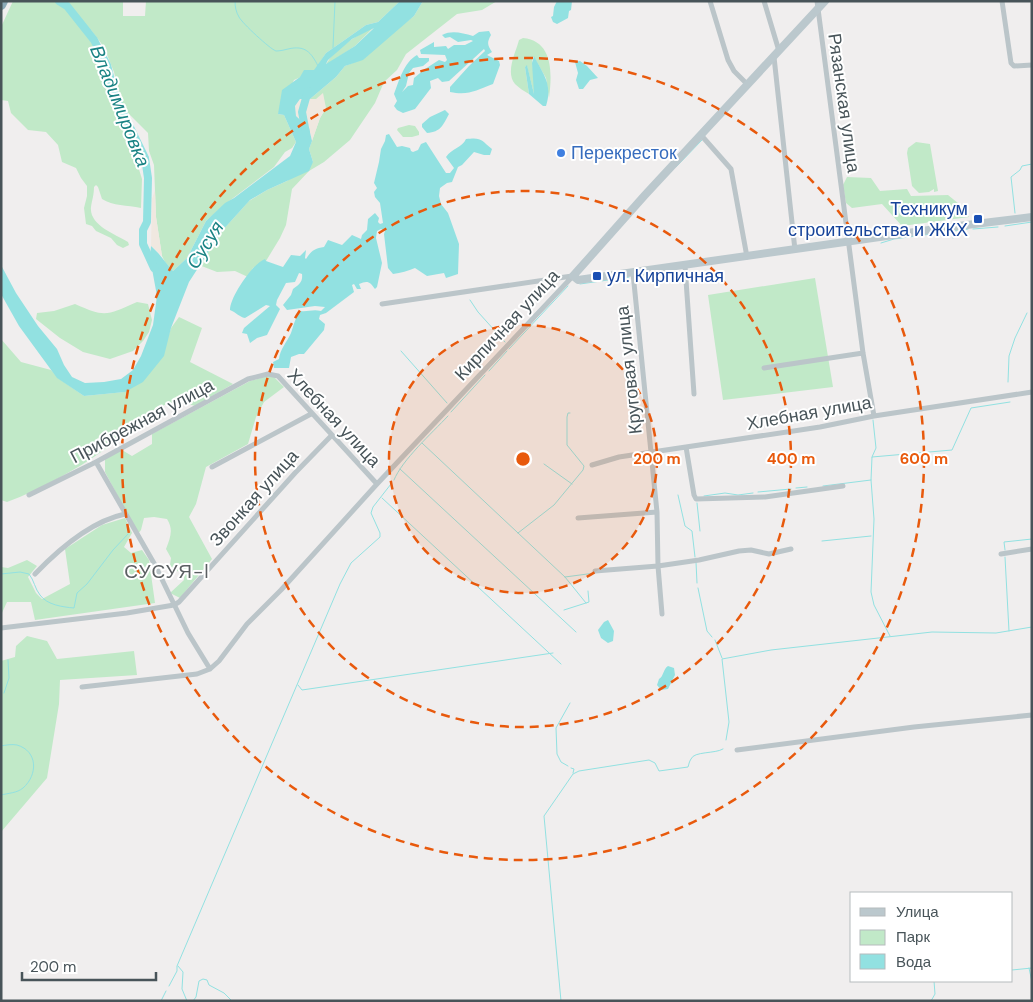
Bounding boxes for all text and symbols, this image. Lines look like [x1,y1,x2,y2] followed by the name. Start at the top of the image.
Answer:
[822,32,866,175] street label: Рязанская улица
[84,41,156,171] water label: Владимировка
[571,141,677,165] place label: Перекресток
[555,147,567,159] marker: Перекресток
[788,197,968,242] place label: Техникум строительства и ЖКХ
[972,213,984,225] marker: Техникум строительства и ЖКХ
[181,216,229,274] water label: Сусуя
[449,264,565,386] street label: Кирпичная улица
[607,264,724,288] place label: ул. Кирпичная
[591,270,603,282] marker: ул. Кирпичная
[610,304,648,435] street label: Круговая улица
[282,364,387,473] street label: Хлебная улица
[66,373,219,469] street label: Прибрежная улица
[745,390,874,436] street label: Хлебная улица
[204,444,305,552] street label: Звонкая улица
[633,449,681,469] text: 200 m
[767,449,815,469] text: 400 m
[900,449,948,469] text: 600 m
[514,450,532,468] centre of rings
[124,559,210,584] district label: СУСУЯ-I
[850,892,1013,982] legend
[896,902,939,922] text: Улица
[896,927,930,947] text: Парк
[22,950,156,982] scale bar
[896,952,932,972] text: Вода
[30,957,76,977] text: 200 m

